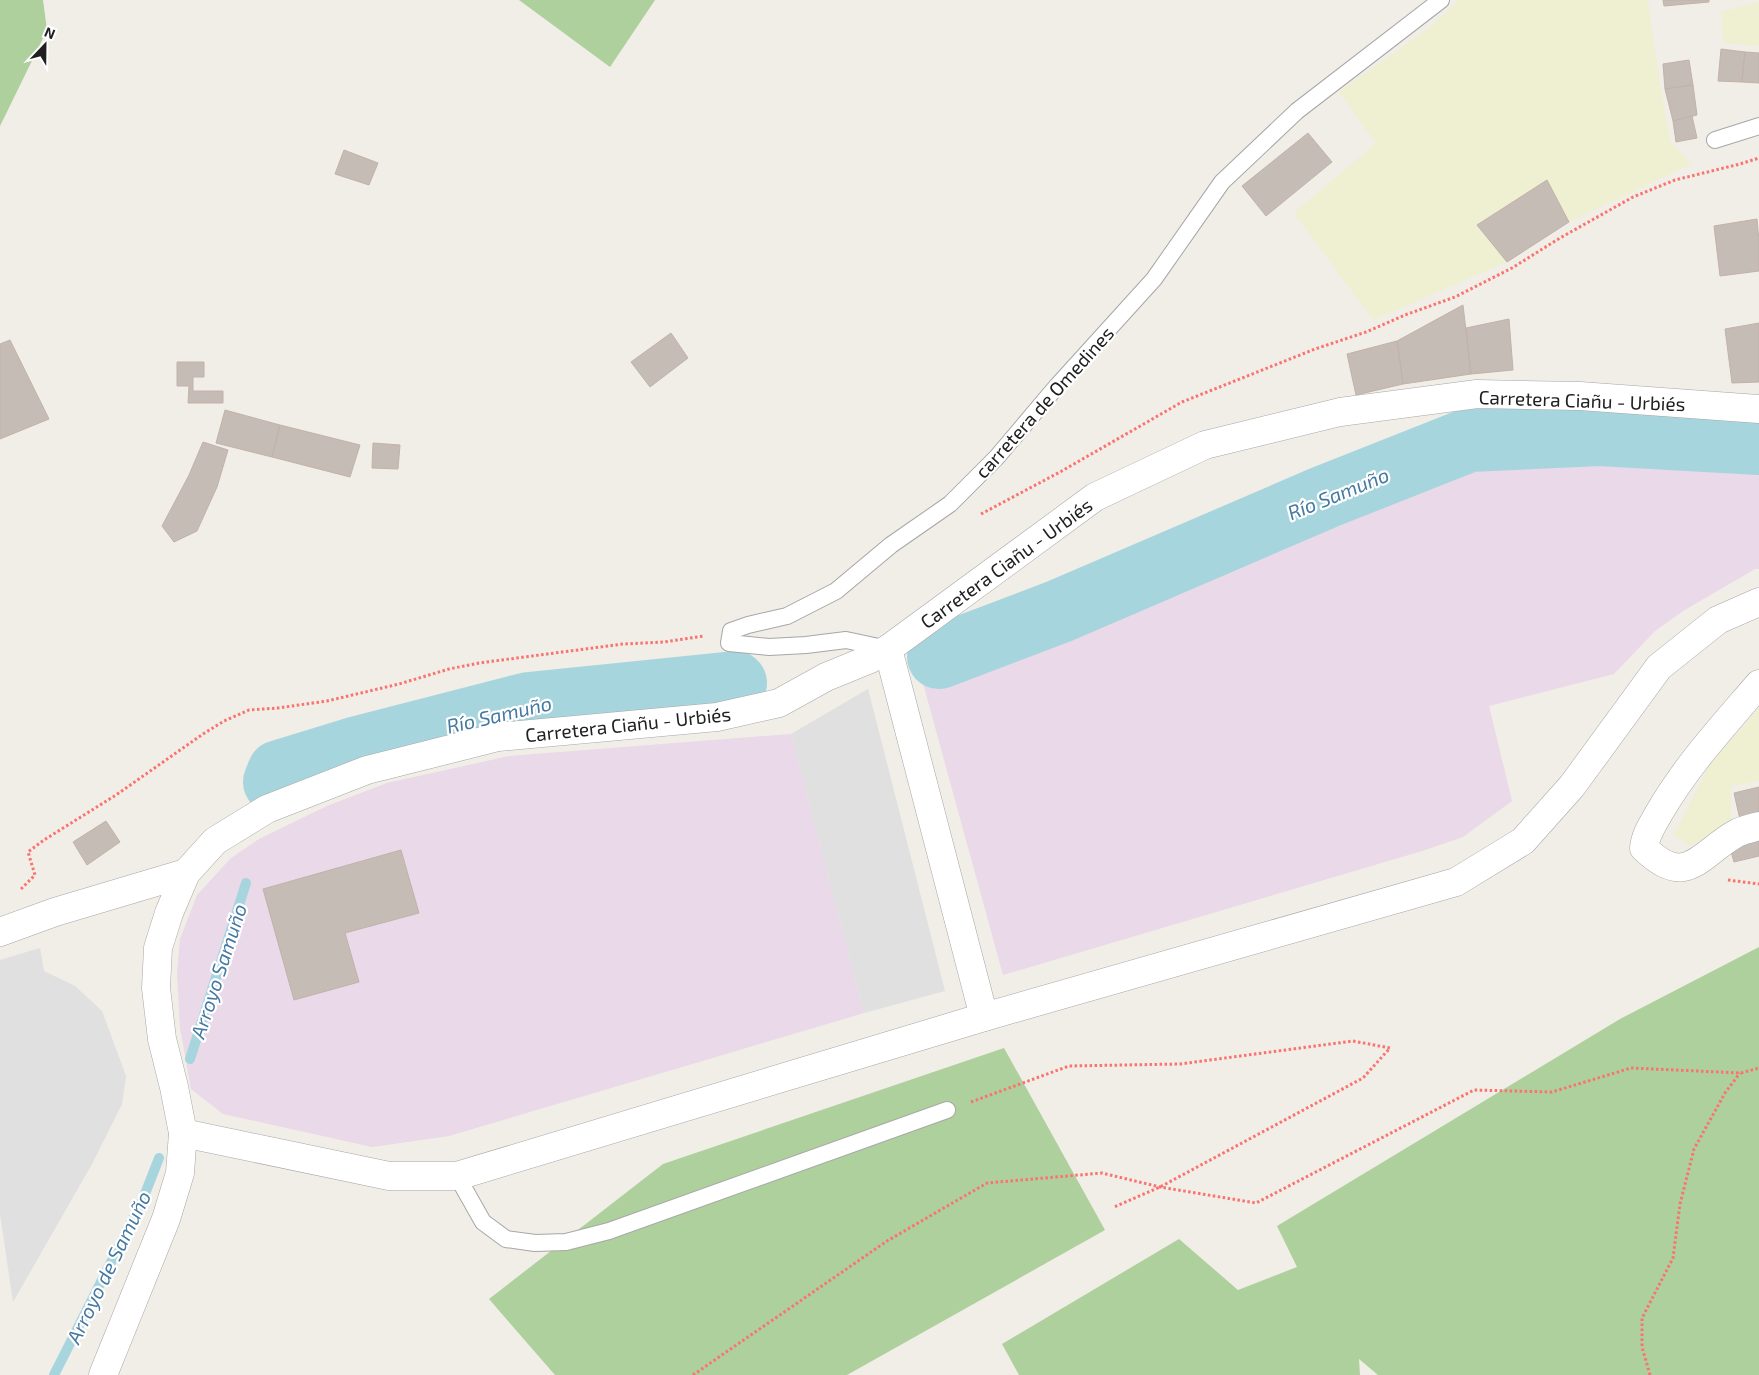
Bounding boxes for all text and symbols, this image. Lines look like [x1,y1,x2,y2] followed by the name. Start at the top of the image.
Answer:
[20,20,70,70] north arrow
[42,23,58,42] text: N
[970,321,1118,483] street label: carretera de Omedines
[1478,385,1686,415] street label: Carretera Ciañu - Urbiés
[1284,462,1392,524] water label: Río Samuño
[916,493,1096,633] street label: Carretera Ciañu - Urbiés
[444,690,554,738] water label: Río Samuño
[524,702,732,746] street label: Carretera Ciañu - Urbiés
[185,901,252,1043] water label: Arroyo Samuño
[60,1187,156,1349] water label: Arroyo de Samuño

